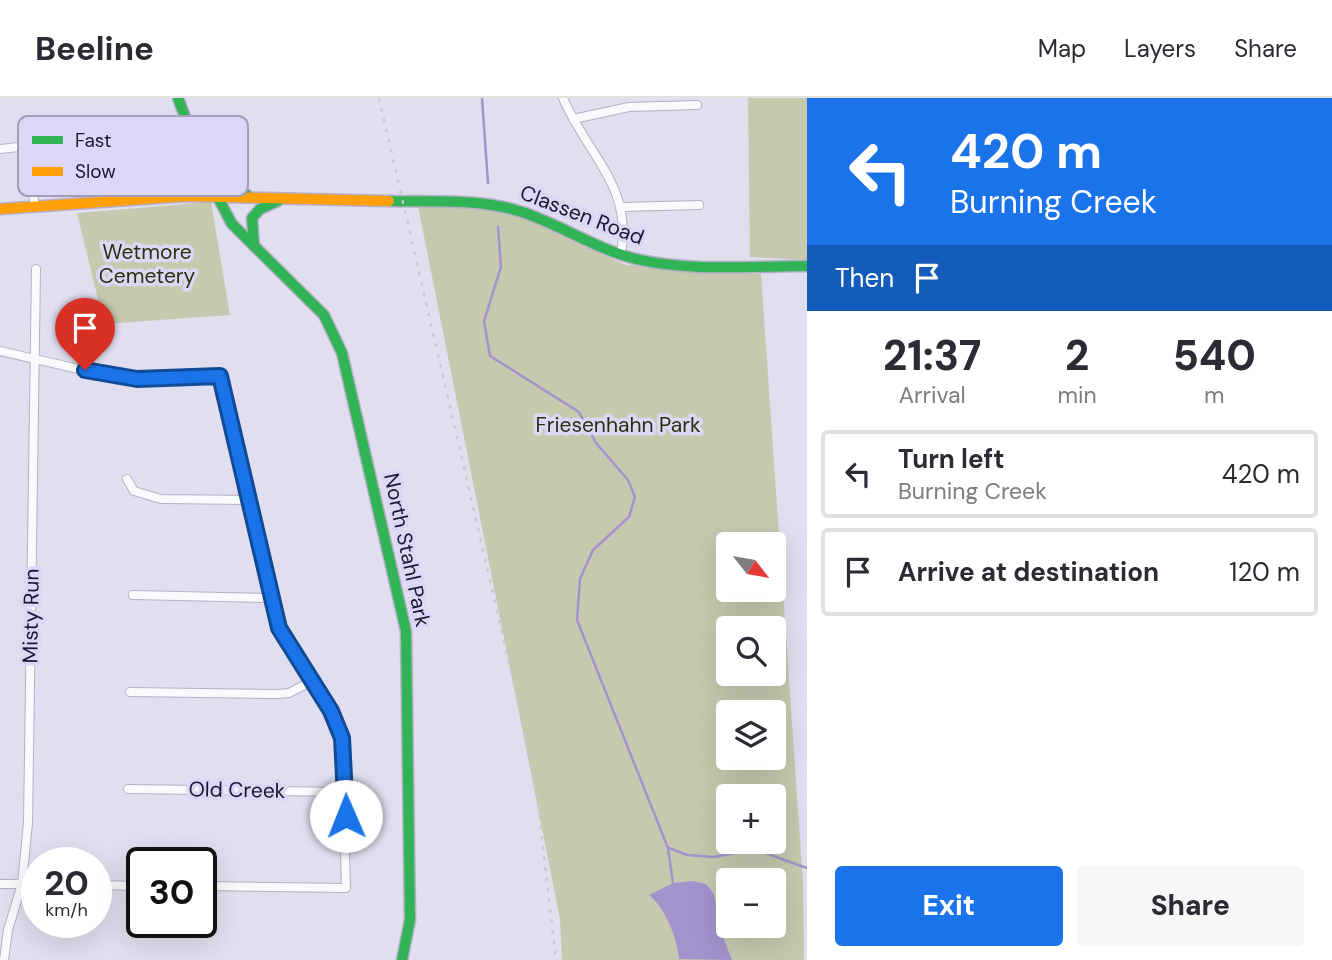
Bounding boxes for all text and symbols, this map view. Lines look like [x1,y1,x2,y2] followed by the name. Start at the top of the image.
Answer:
[35,27,154,70] text: Beeline
[1038,33,1086,64] text: Map
[1124,33,1196,64] text: Layers
[1234,33,1297,64] text: Share
[18,116,248,196] legend
[950,119,1102,183] text: 420 m
[835,126,926,217] icon: left
[75,128,111,153] text: Fast
[75,159,116,184] text: Slow
[516,179,648,251] street label: Classen Road
[950,181,1157,223] text: Burning Creek
[99,238,196,290] park label: Wetmore Cemetery
[908,259,946,297] icon: arrive
[835,261,894,295] text: Then
[55,298,115,370] pin
[66,309,104,347] icon: arrive
[883,328,981,383] text: 21:37
[1065,328,1089,383] text: 2
[1173,328,1256,383] text: 540
[899,380,966,410] text: Arrival
[1057,380,1097,410] text: min
[1204,380,1225,410] text: m
[535,411,701,439] park label: Friesenhahn Park
[898,442,1005,476] text: Turn left
[839,455,877,493] icon: left
[1222,457,1300,491] text: 420 m
[377,471,437,630] street label: North Stahl Park
[898,476,1047,506] text: Burning Creek
[716,532,786,602] north arrow
[716,532,786,938] map controls
[839,553,877,591] icon: arrive
[898,555,1159,589] text: Arrive at destination
[1229,555,1300,589] text: 120 m
[16,568,46,664] street label: Misty Run
[716,616,786,686] button: search
[716,700,786,770] button: layers
[188,775,286,805] street label: Old Creek
[309,779,383,853] position arrow
[716,784,786,854] button: +
[126,847,217,938] speed limit sign: 30
[44,860,89,906] text: 20
[835,866,1063,946] button: Exit
[1077,866,1304,946] button: Share
[716,868,786,938] button: −
[45,898,88,922] text: km/h

